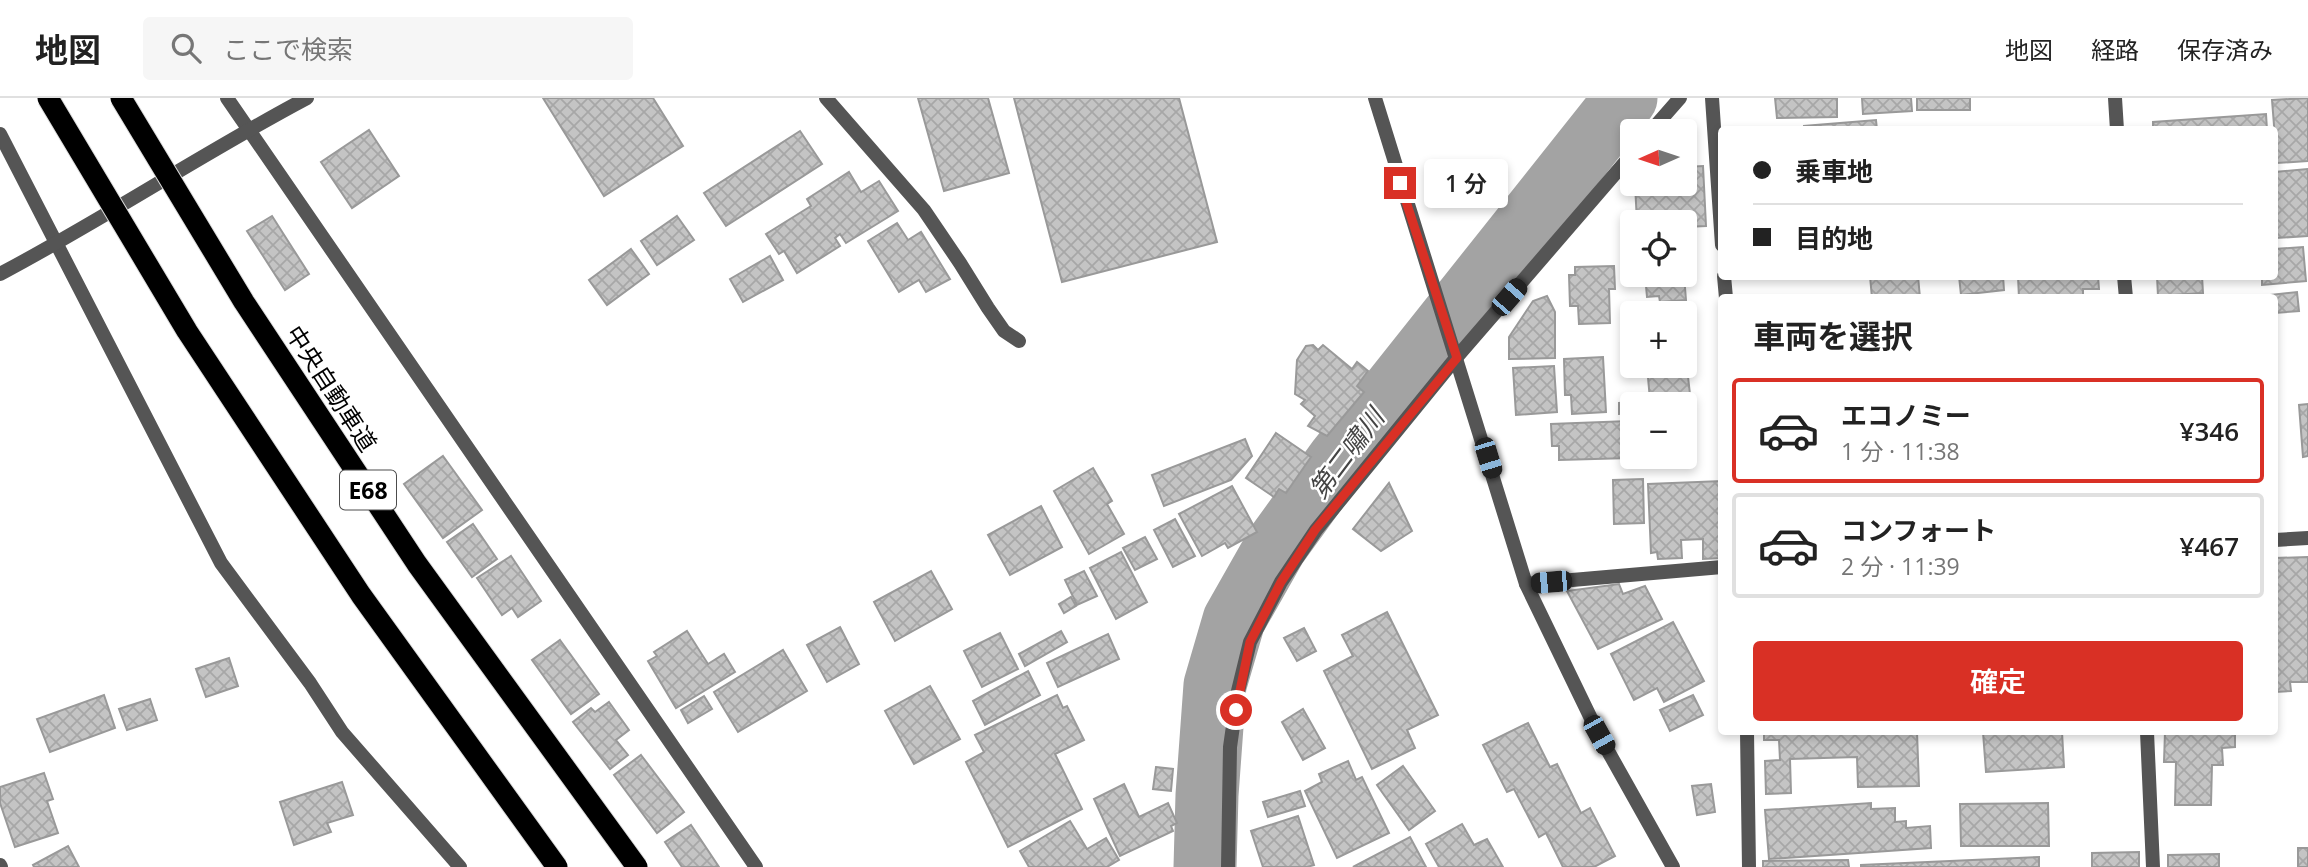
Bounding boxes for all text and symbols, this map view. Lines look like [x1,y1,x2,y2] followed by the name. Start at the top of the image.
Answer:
[143,17,633,80] search box
[35,27,101,72] text: 地図
[167,29,205,67] icon: search
[223,31,353,67] text: ここで検索
[2005,33,2053,66] text: 地図
[2091,33,2139,66] text: 経路
[2177,33,2273,66] text: 保存済み
[1620,119,1698,196] north arrow
[1620,119,1697,469] map controls
[1795,153,1873,189] text: 乗車地
[1424,158,1508,208] callout: 1 分
[1384,167,1416,199] route end
[1445,167,1487,199] text: 1 分
[1620,210,1697,287] button: locate
[1795,220,1873,256] text: 目的地
[1488,274,1531,320] car
[1620,301,1697,378] button: +
[1753,314,1913,357] text: 車両を選択
[279,319,385,457] street label: 中央自動車道
[1620,392,1697,469] button: −
[1841,397,1971,433] text: エコノミー
[1300,398,1393,505] water label: 第二嘯川
[1757,399,1820,462] icon: car
[2180,413,2239,449] text: ¥346
[1472,435,1505,481] car
[1841,435,1960,467] text: 1 分 · 11:38
[340,470,396,510] road number: E68
[1841,512,1996,548] text: コンフォート
[1757,514,1820,577] icon: car
[2180,528,2239,564] text: ¥467
[1841,550,1960,582] text: 2 分 · 11:39
[1530,570,1573,594] car
[1753,641,2243,721] button: 確定
[1220,694,1252,726] route start
[1580,712,1619,758] car

